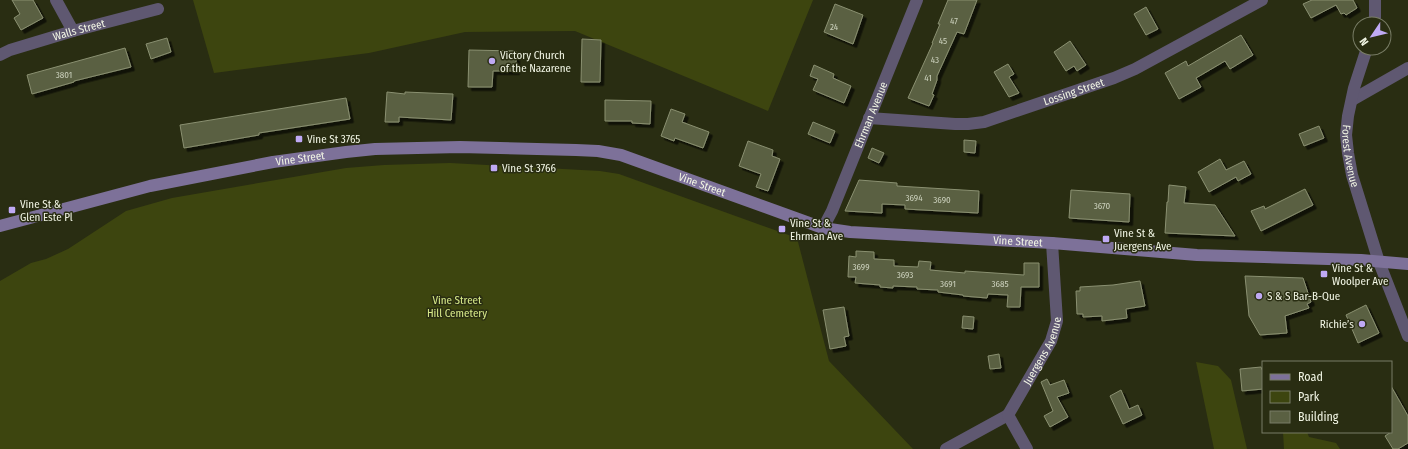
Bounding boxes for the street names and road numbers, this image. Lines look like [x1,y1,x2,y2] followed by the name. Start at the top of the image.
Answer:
[51,16,107,43] street label: Walls Street
[1042,75,1106,108] street label: Lossing Street
[852,80,890,150] street label: Ehrman Avenue
[1340,124,1362,189] street label: Forest Avenue
[275,148,326,168] street label: Vine Street
[677,170,728,199] street label: Vine Street
[993,233,1043,249] street label: Vine Street
[1020,317,1064,387] street label: Juergens Avenue

